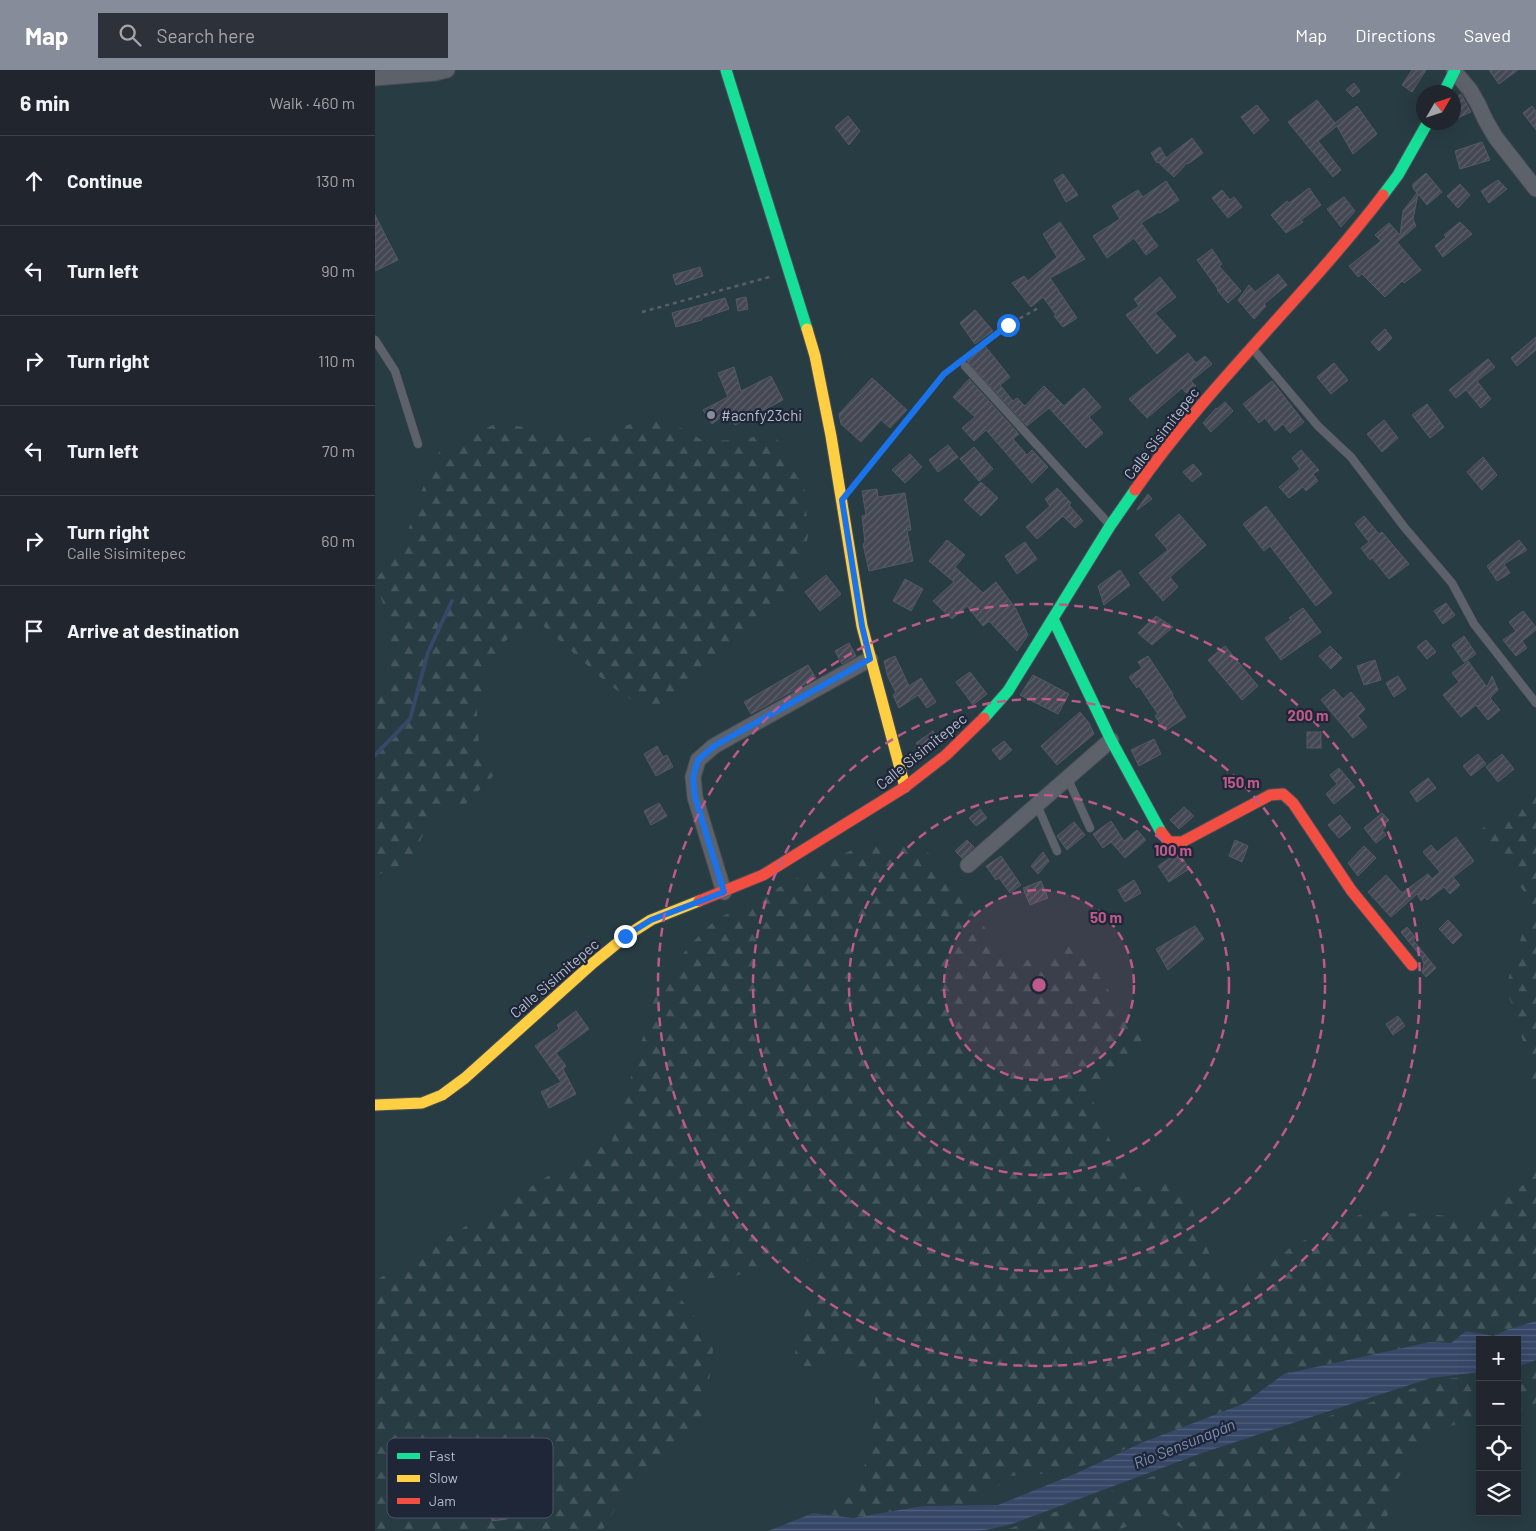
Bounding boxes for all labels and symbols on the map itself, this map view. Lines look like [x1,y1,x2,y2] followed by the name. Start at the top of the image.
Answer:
[1416,85,1461,130] north arrow
[997,314,1020,337] route start
[1120,383,1203,483] street label: Calle Sisimitepec
[721,406,802,424] place label: #acnfy23chi
[705,409,717,421] marker: #acnfy23chi
[1287,706,1329,724] text: 200 m
[872,709,970,793] street label: Calle Sisimitepec
[1222,773,1260,791] text: 150 m
[1154,841,1192,859] text: 100 m
[1090,908,1122,926] text: 50 m
[614,925,637,948] route end
[506,934,602,1021] street label: Calle Sisimitepec
[1030,976,1048,994] centre of rings
[1131,1414,1237,1472] water label: Río Sensunapán
[387,1438,553,1518] legend
[429,1447,455,1464] text: Fast
[429,1469,458,1486] text: Slow
[429,1492,456,1509] text: Jam

